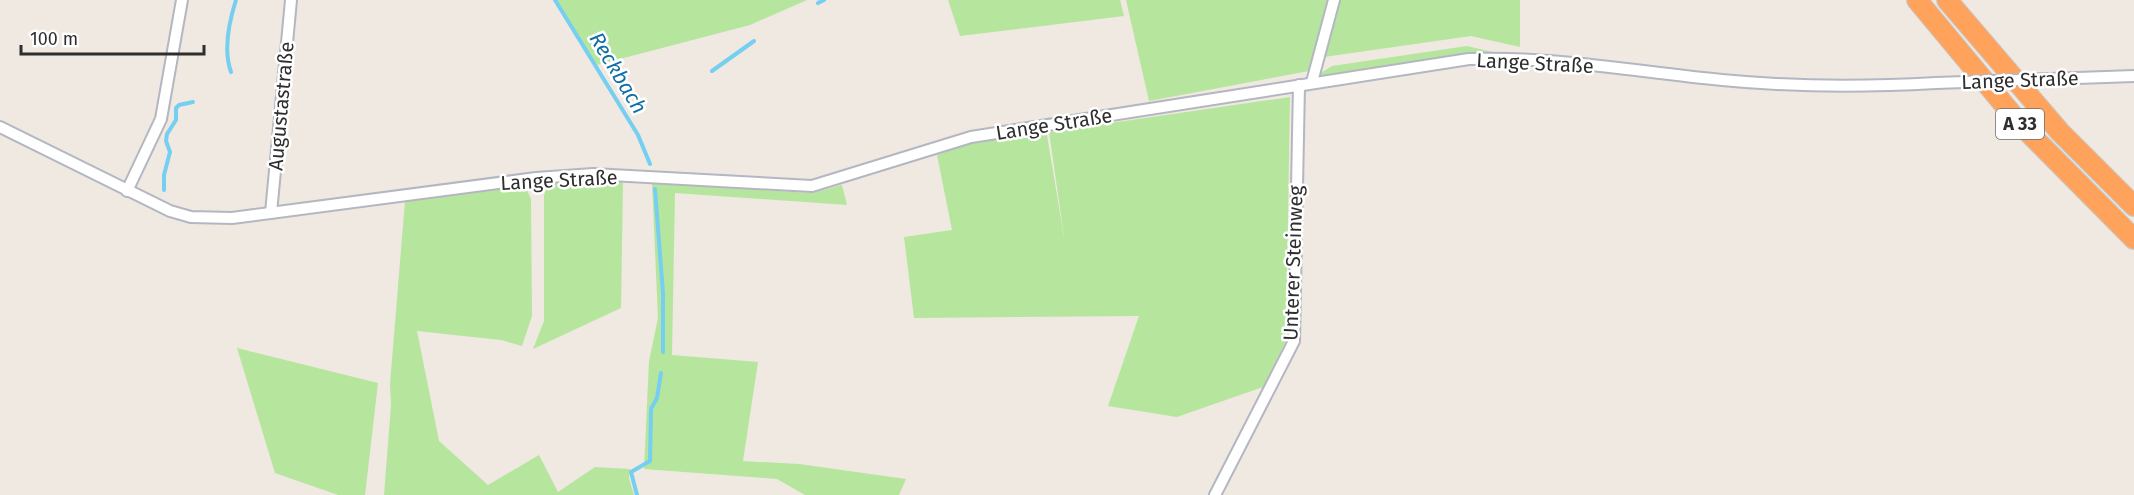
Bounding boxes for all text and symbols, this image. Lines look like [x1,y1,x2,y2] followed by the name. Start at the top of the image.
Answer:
[21,18,204,56] scale bar
[584,27,652,119] water label: Reckbach
[30,28,78,50] text: 100 m
[263,41,299,171] street label: Augustastraße
[1476,48,1594,78] street label: Lange Straße
[1961,66,2079,94] street label: Lange Straße
[994,103,1114,145] street label: Lange Straße
[1996,109,2044,139] road number: A 33
[500,165,618,195] street label: Lange Straße
[1278,184,1308,341] street label: Unterer Steinweg

